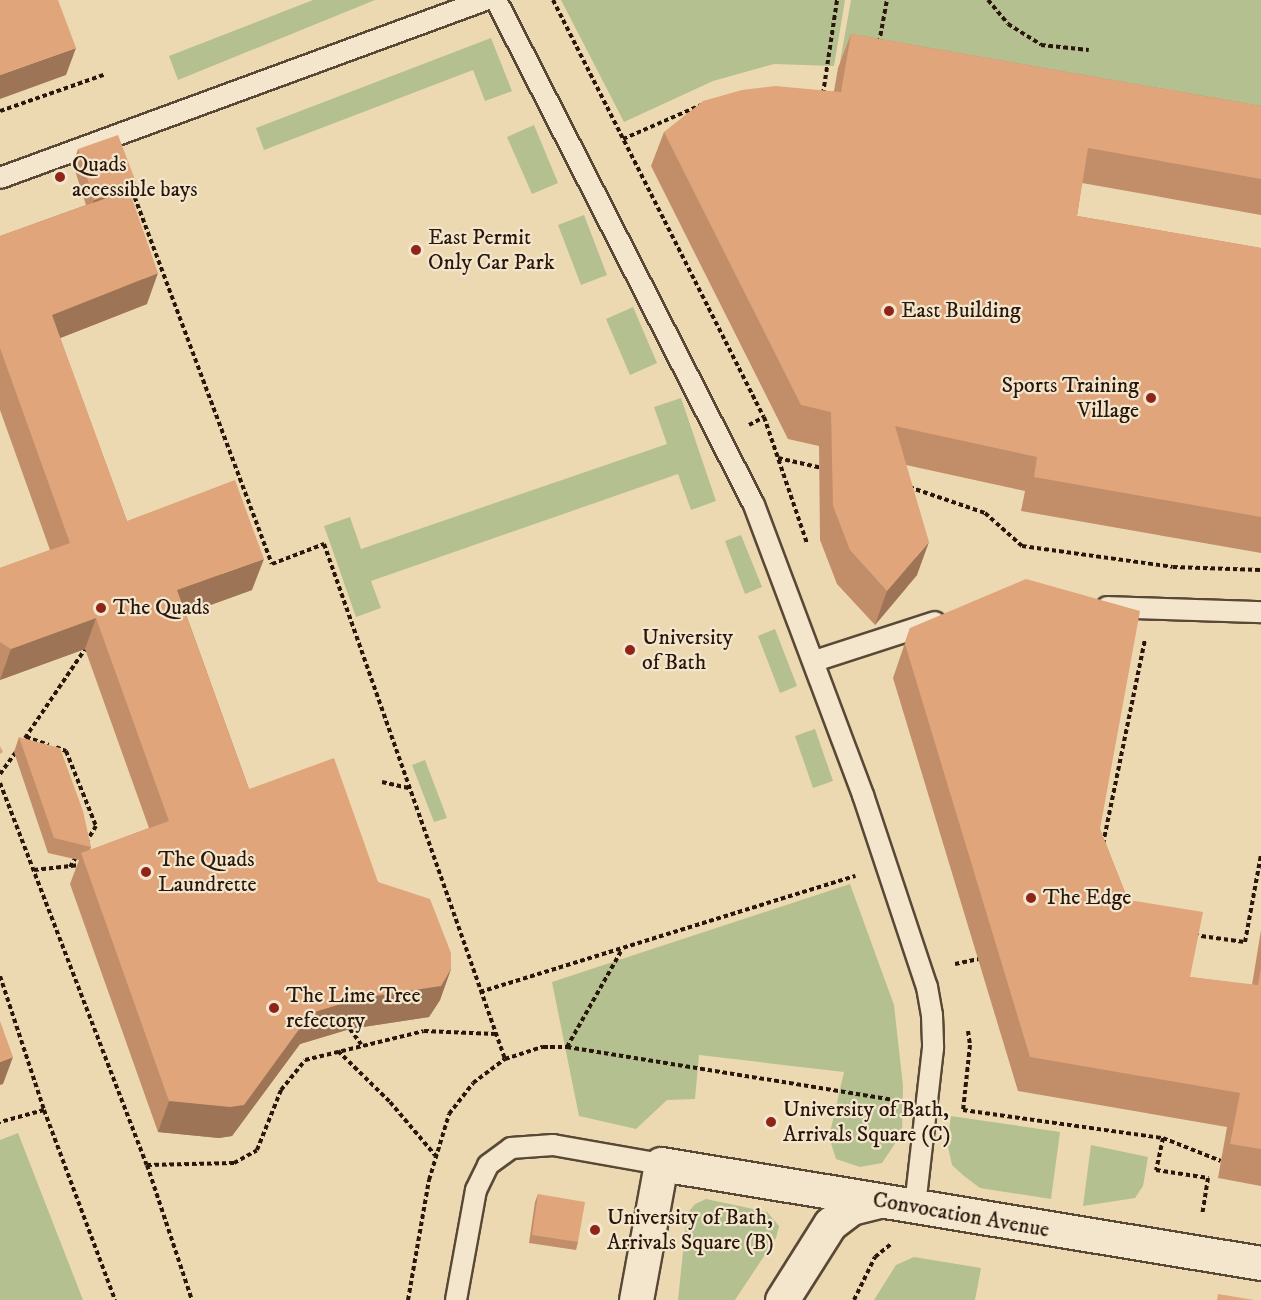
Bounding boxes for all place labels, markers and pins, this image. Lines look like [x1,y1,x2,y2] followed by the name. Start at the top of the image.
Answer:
[72,151,198,202] place label: Quads accessible bays
[53,170,67,184] marker: Quads accessible bays
[428,224,555,276] place label: East Permit Only Car Park
[409,243,423,257] marker: East Permit Only Car Park
[901,298,1021,324] place label: East Building
[882,304,896,318] marker: East Building
[1002,372,1139,424] place label: Sports Training Village
[1144,391,1158,405] marker: Sports Training Village
[113,595,210,621] place label: The Quads
[94,601,108,615] marker: The Quads
[642,624,733,676] place label: University of Bath
[623,643,637,657] marker: University of Bath
[158,846,257,897] place label: The Quads Laundrette
[139,865,153,879] marker: The Quads Laundrette
[1043,885,1131,911] place label: The Edge
[1024,891,1038,905] marker: The Edge
[286,982,421,1034] place label: The Lime Tree refectory
[267,1001,281,1015] marker: The Lime Tree refectory
[783,1096,950,1148] place label: University of Bath, Arrivals Square (C)
[764,1115,778,1129] marker: University of Bath, Arrivals Square (C)
[607,1204,774,1256] place label: University of Bath, Arrivals Square (B)
[588,1223,602,1237] marker: University of Bath, Arrivals Square (B)

